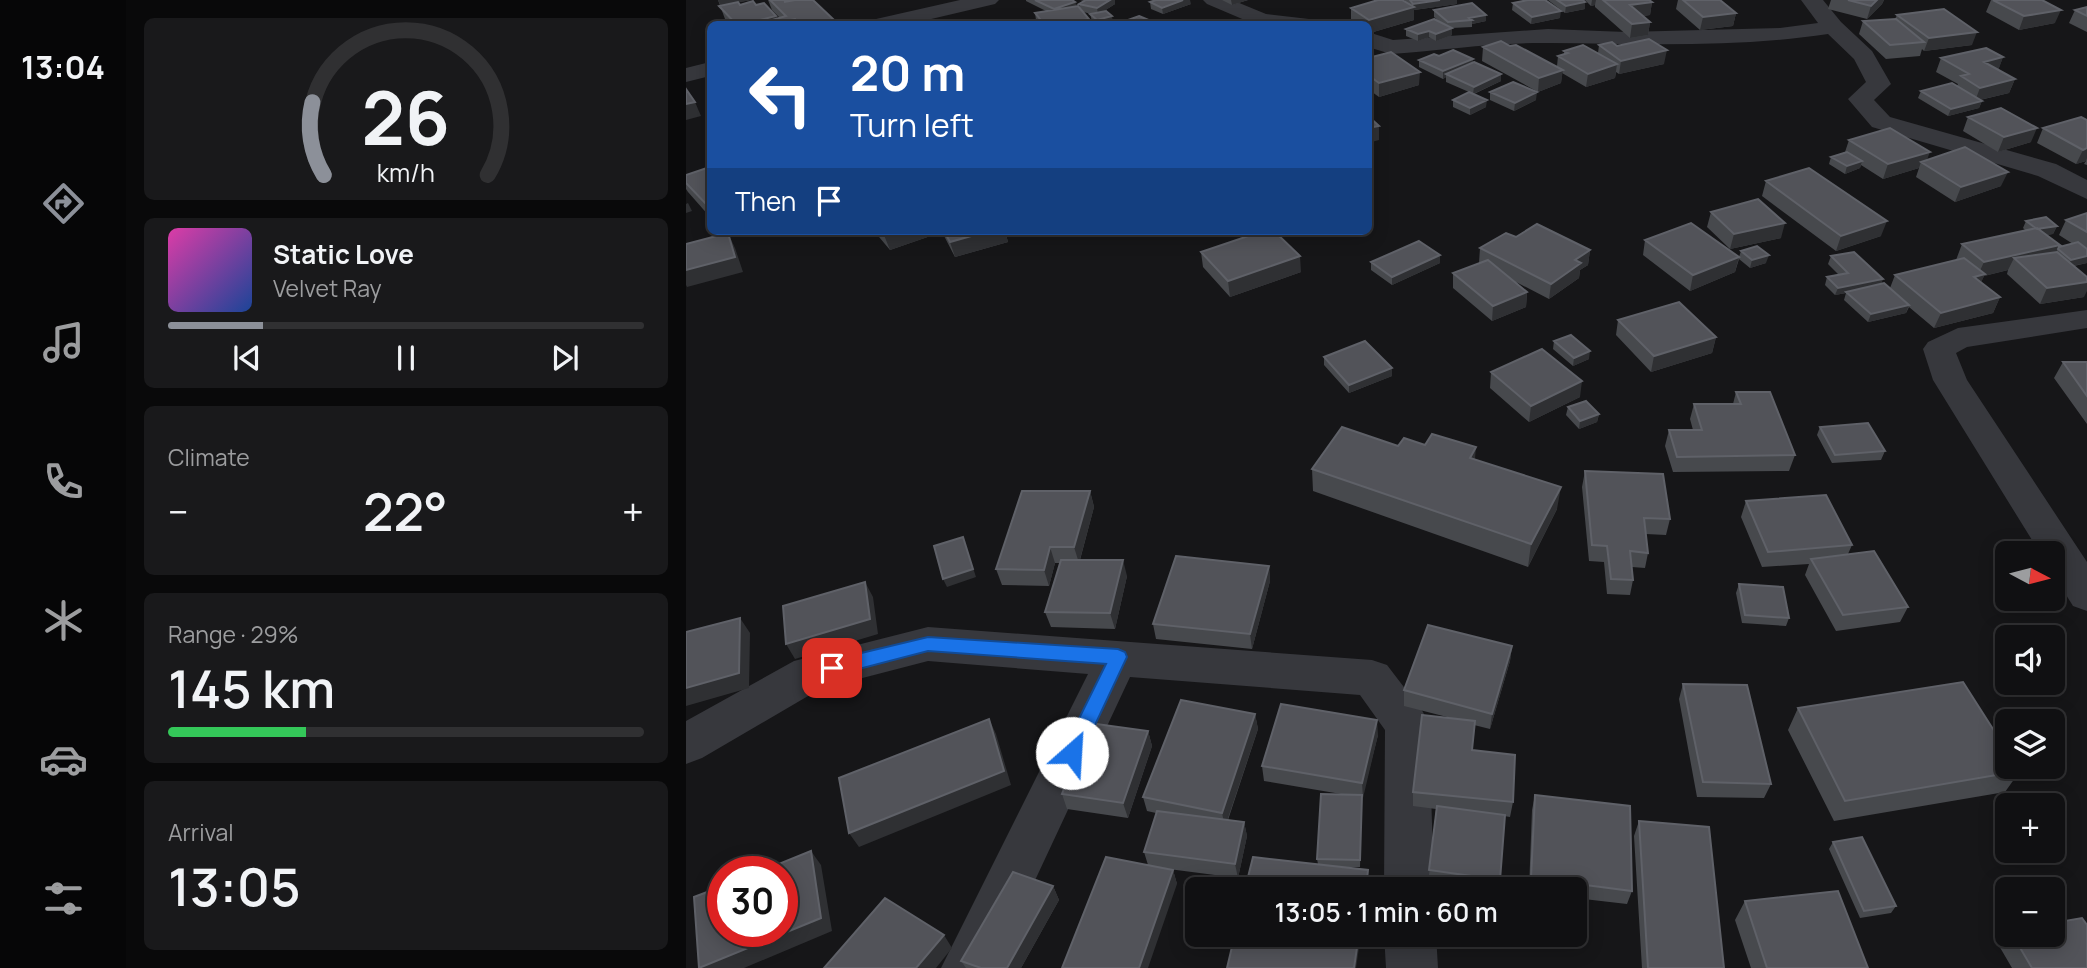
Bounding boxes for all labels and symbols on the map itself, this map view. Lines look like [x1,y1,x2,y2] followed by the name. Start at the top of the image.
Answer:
[1995,541,2065,611] north arrow
[802,638,862,698] pin
[1035,716,1109,790] position arrow
[707,856,798,947] speed limit sign: 30

